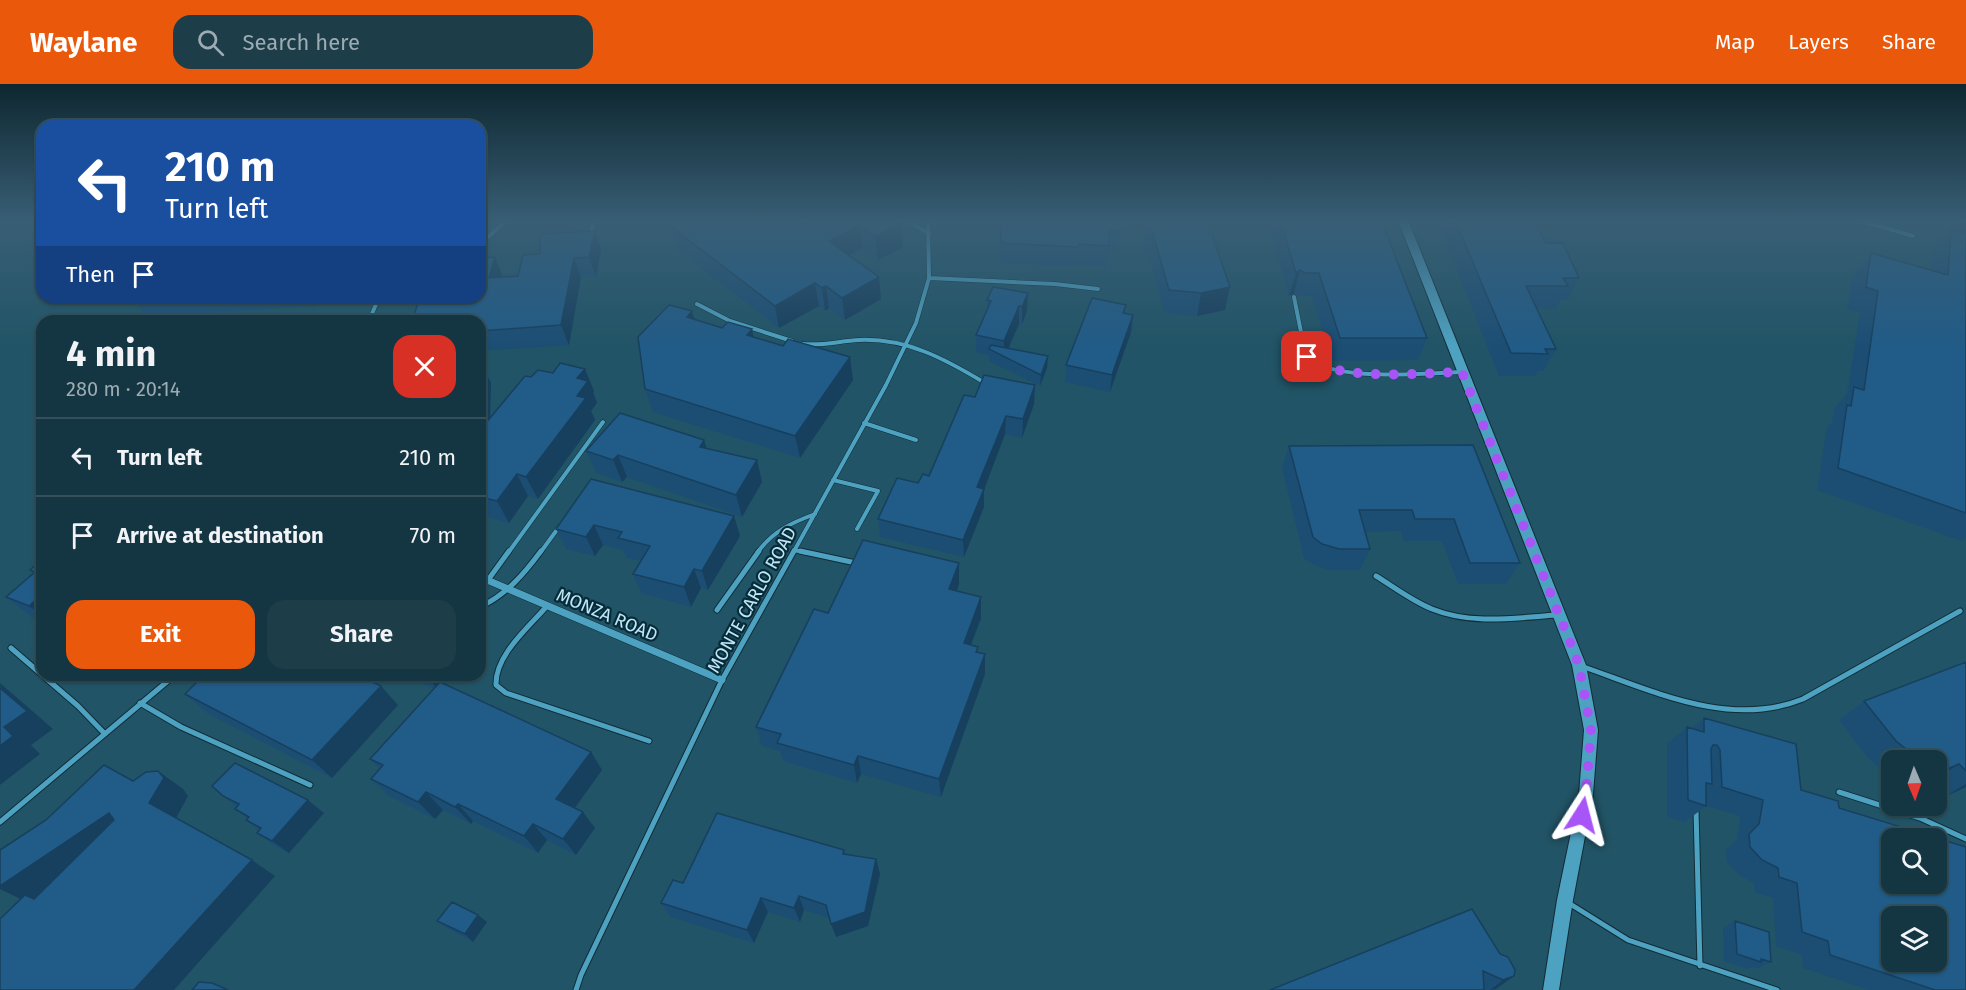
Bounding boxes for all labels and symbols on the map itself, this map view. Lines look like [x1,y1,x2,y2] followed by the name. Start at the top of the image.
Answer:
[1281,331,1332,382] pin
[703,523,801,677] street label: MONTE CARLO ROAD
[553,584,661,646] street label: MONZA ROAD
[1881,750,1947,816] north arrow
[1550,783,1614,847] position arrow

